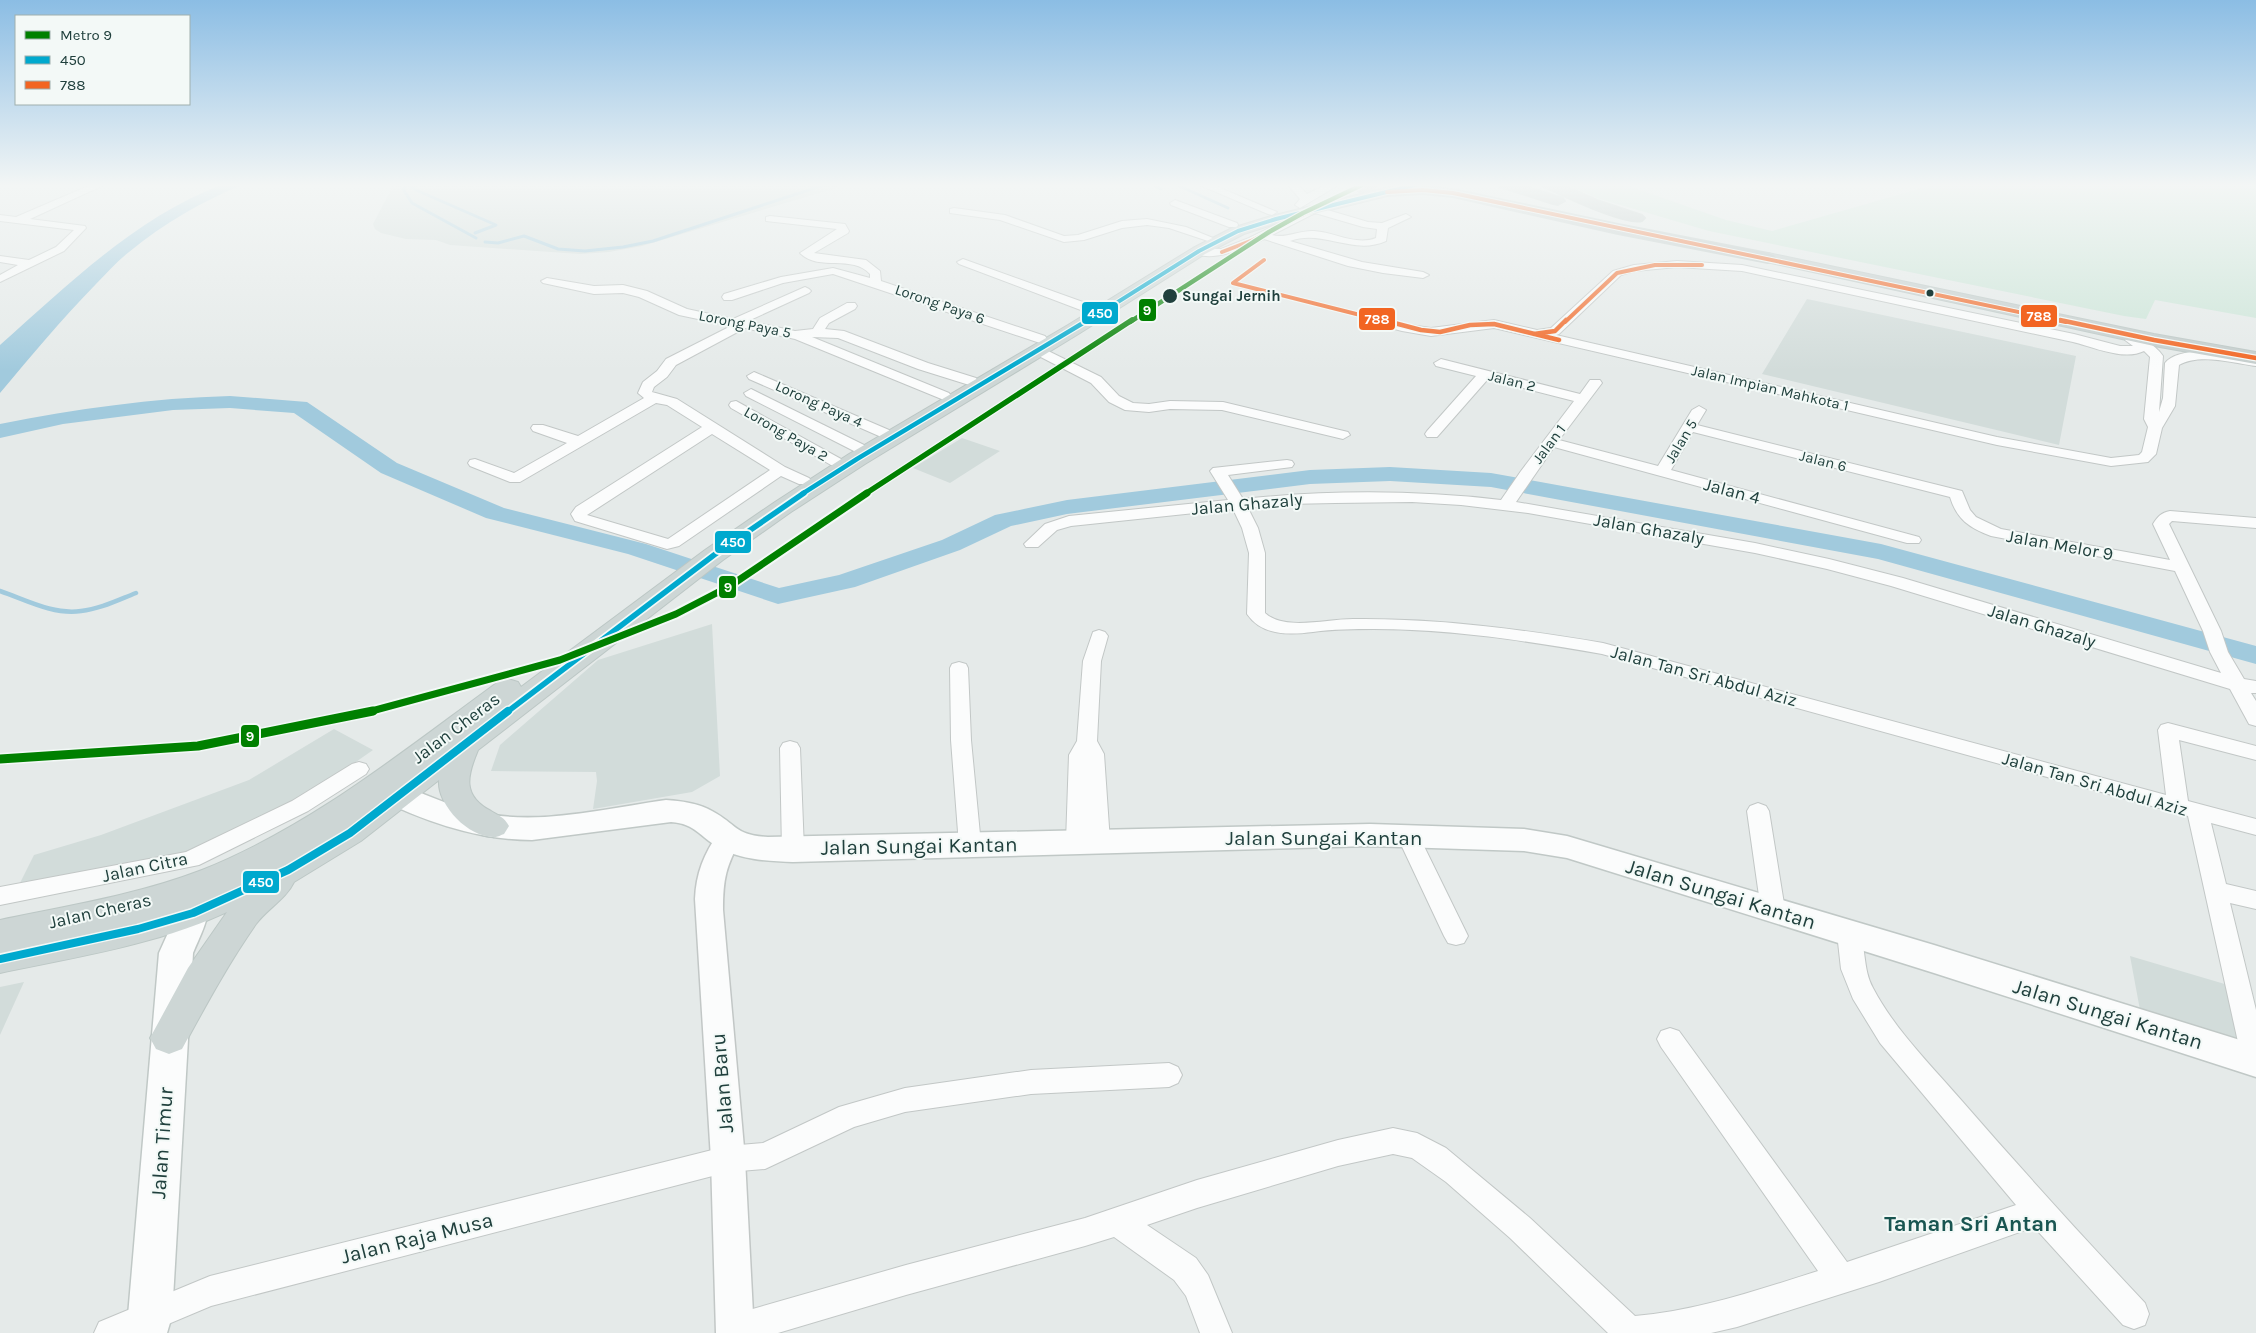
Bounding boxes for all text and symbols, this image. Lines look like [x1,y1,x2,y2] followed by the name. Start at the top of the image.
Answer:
[15,15,190,105] legend
[60,26,112,44] text: Metro 9
[60,51,86,69] text: 450
[60,76,85,94] text: 788
[893,280,987,328] street label: Lorong Paya 6
[1161,287,1179,305] marker: Sungai Jernih
[1182,287,1281,305] place label: Sungai Jernih
[1925,288,1935,298] unlabelled marker
[1138,298,1157,322] line badge: 9
[1081,301,1119,325] line badge: 450
[1143,302,1151,319] text: 9
[2020,304,2058,328] line badge: 788
[1087,305,1113,322] text: 450
[697,306,793,342] street label: Lorong Paya 5
[1358,307,1396,331] line badge: 788
[2026,308,2052,325] text: 788
[1364,311,1390,328] text: 788
[1690,361,1850,415] street label: Jalan Impian Mahkota 1
[1486,366,1538,396] street label: Jalan 2
[773,377,866,432] street label: Lorong Paya 4
[741,403,831,465] street label: Lorong Paya 2
[1661,416,1701,466] street label: Jalan 5
[1528,421,1570,467] street label: Jalan 1
[1798,446,1848,476] street label: Jalan 6
[1701,473,1763,509] street label: Jalan 4
[1191,488,1304,520] street label: Jalan Ghazaly
[1592,508,1706,550] street label: Jalan Ghazaly
[2005,525,2115,565] street label: Jalan Melor 9
[714,530,752,554] line badge: 450
[720,534,746,551] text: 450
[718,575,737,599] line badge: 9
[724,579,732,596] text: 9
[1985,599,2099,653] street label: Jalan Ghazaly
[1609,641,1799,711] street label: Jalan Tan Sri Abdul Aziz
[408,688,504,768] street label: Jalan Cheras
[240,724,260,748] line badge: 9
[246,728,254,745] text: 9
[2000,747,2190,821] street label: Jalan Tan Sri Abdul Aziz
[1225,826,1423,850] street label: Jalan Sungai Kantan
[820,832,1018,860] street label: Jalan Sungai Kantan
[100,847,190,887] street label: Jalan Citra
[1623,854,1819,934] street label: Jalan Sungai Kantan
[242,870,280,894] line badge: 450
[248,874,274,891] text: 450
[47,889,153,933] street label: Jalan Cheras
[2010,974,2206,1054] street label: Jalan Sungai Kantan
[706,1032,738,1134] street label: Jalan Baru
[146,1086,178,1200] street label: Jalan Timur
[339,1208,495,1268] street label: Jalan Raja Musa
[1884,1211,2058,1237] district label: Taman Sri Antan

